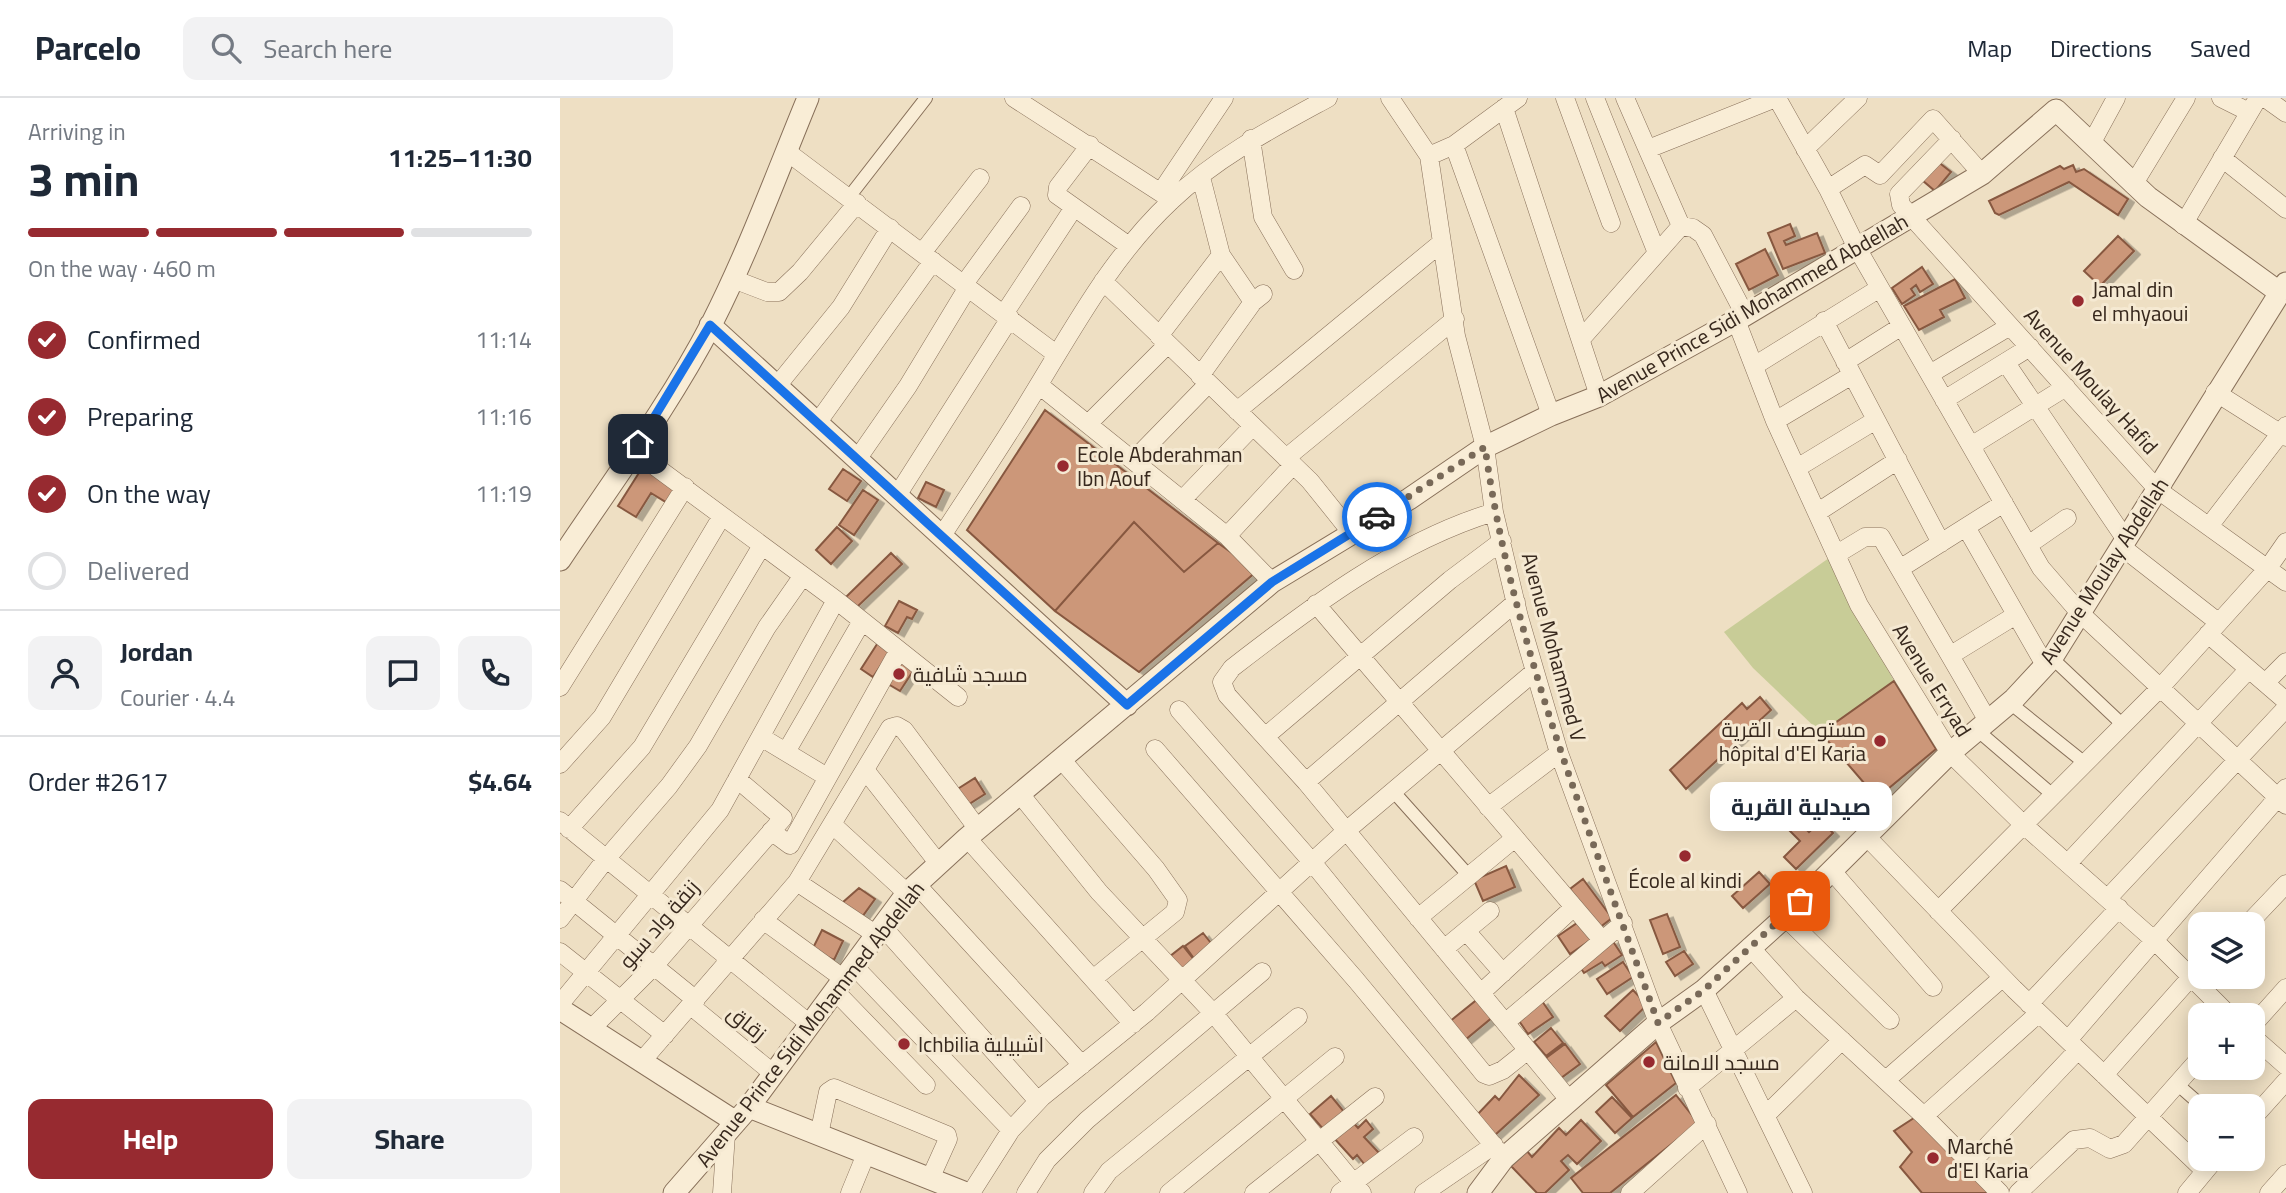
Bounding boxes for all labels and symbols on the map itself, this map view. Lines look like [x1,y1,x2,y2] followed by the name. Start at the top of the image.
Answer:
[1588,202,1916,414] street label: Avenue Prince Sidi Mohammed Abdellah
[2092,270,2188,333] place label: Jamal din el mhyaoui
[2070,293,2086,309] marker: Jamal din el mhyaoui
[2014,298,2168,464] street label: Avenue Moulay Hafid
[608,414,668,474] pin
[1077,435,1243,498] place label: Ecole Abderahman Ibn Aouf
[1055,458,1071,474] marker: Ecole Abderahman Ibn Aouf
[2029,469,2179,673] street label: Avenue Moulay Abdellah
[1342,482,1412,552] courier
[1510,548,1598,746] street label: Avenue Mohammed V
[1881,615,1983,745] street label: Avenue Erryad
[913,655,1028,694] place label: مسجد شافية
[891,666,907,682] marker: مسجد شافية
[1719,710,1866,773] place label: مستوصف القرية hôpital d'El Karia
[1872,733,1888,749] marker: مستوصف القرية hôpital d'El Karia
[1709,782,1891,831] callout: صيدلية القرية
[1677,848,1693,864] marker: École al kindi
[1628,861,1742,900] place label: École al kindi
[609,870,709,978] street label: زنقة واد سبو
[1770,871,1830,931] pin
[685,872,935,1176] street label: Avenue Prince Sidi Mohammed Abdellah
[718,994,776,1052] street label: زقاق
[918,1025,1044,1064] place label: Ichbilia اشبيلية
[896,1036,912,1052] marker: Ichbilia اشبيلية
[1663,1043,1780,1082] place label: مسجد الامانة
[1641,1054,1657,1070] marker: مسجد الامانة
[1947,1127,2029,1190] place label: Marché d'El Karia
[1925,1150,1941,1166] marker: Marché d'El Karia

